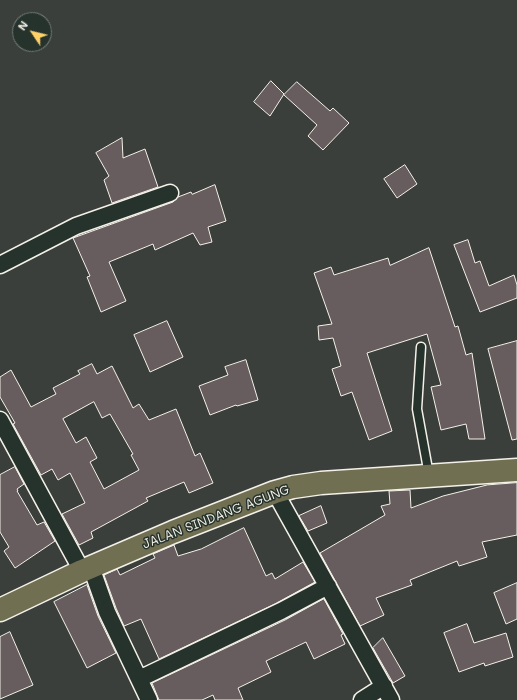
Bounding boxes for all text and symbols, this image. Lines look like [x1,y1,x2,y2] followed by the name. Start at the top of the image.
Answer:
[12,12,52,52] north arrow
[14,18,31,33] text: N
[140,482,292,552] street label: JALAN SINDANG AGUNG

